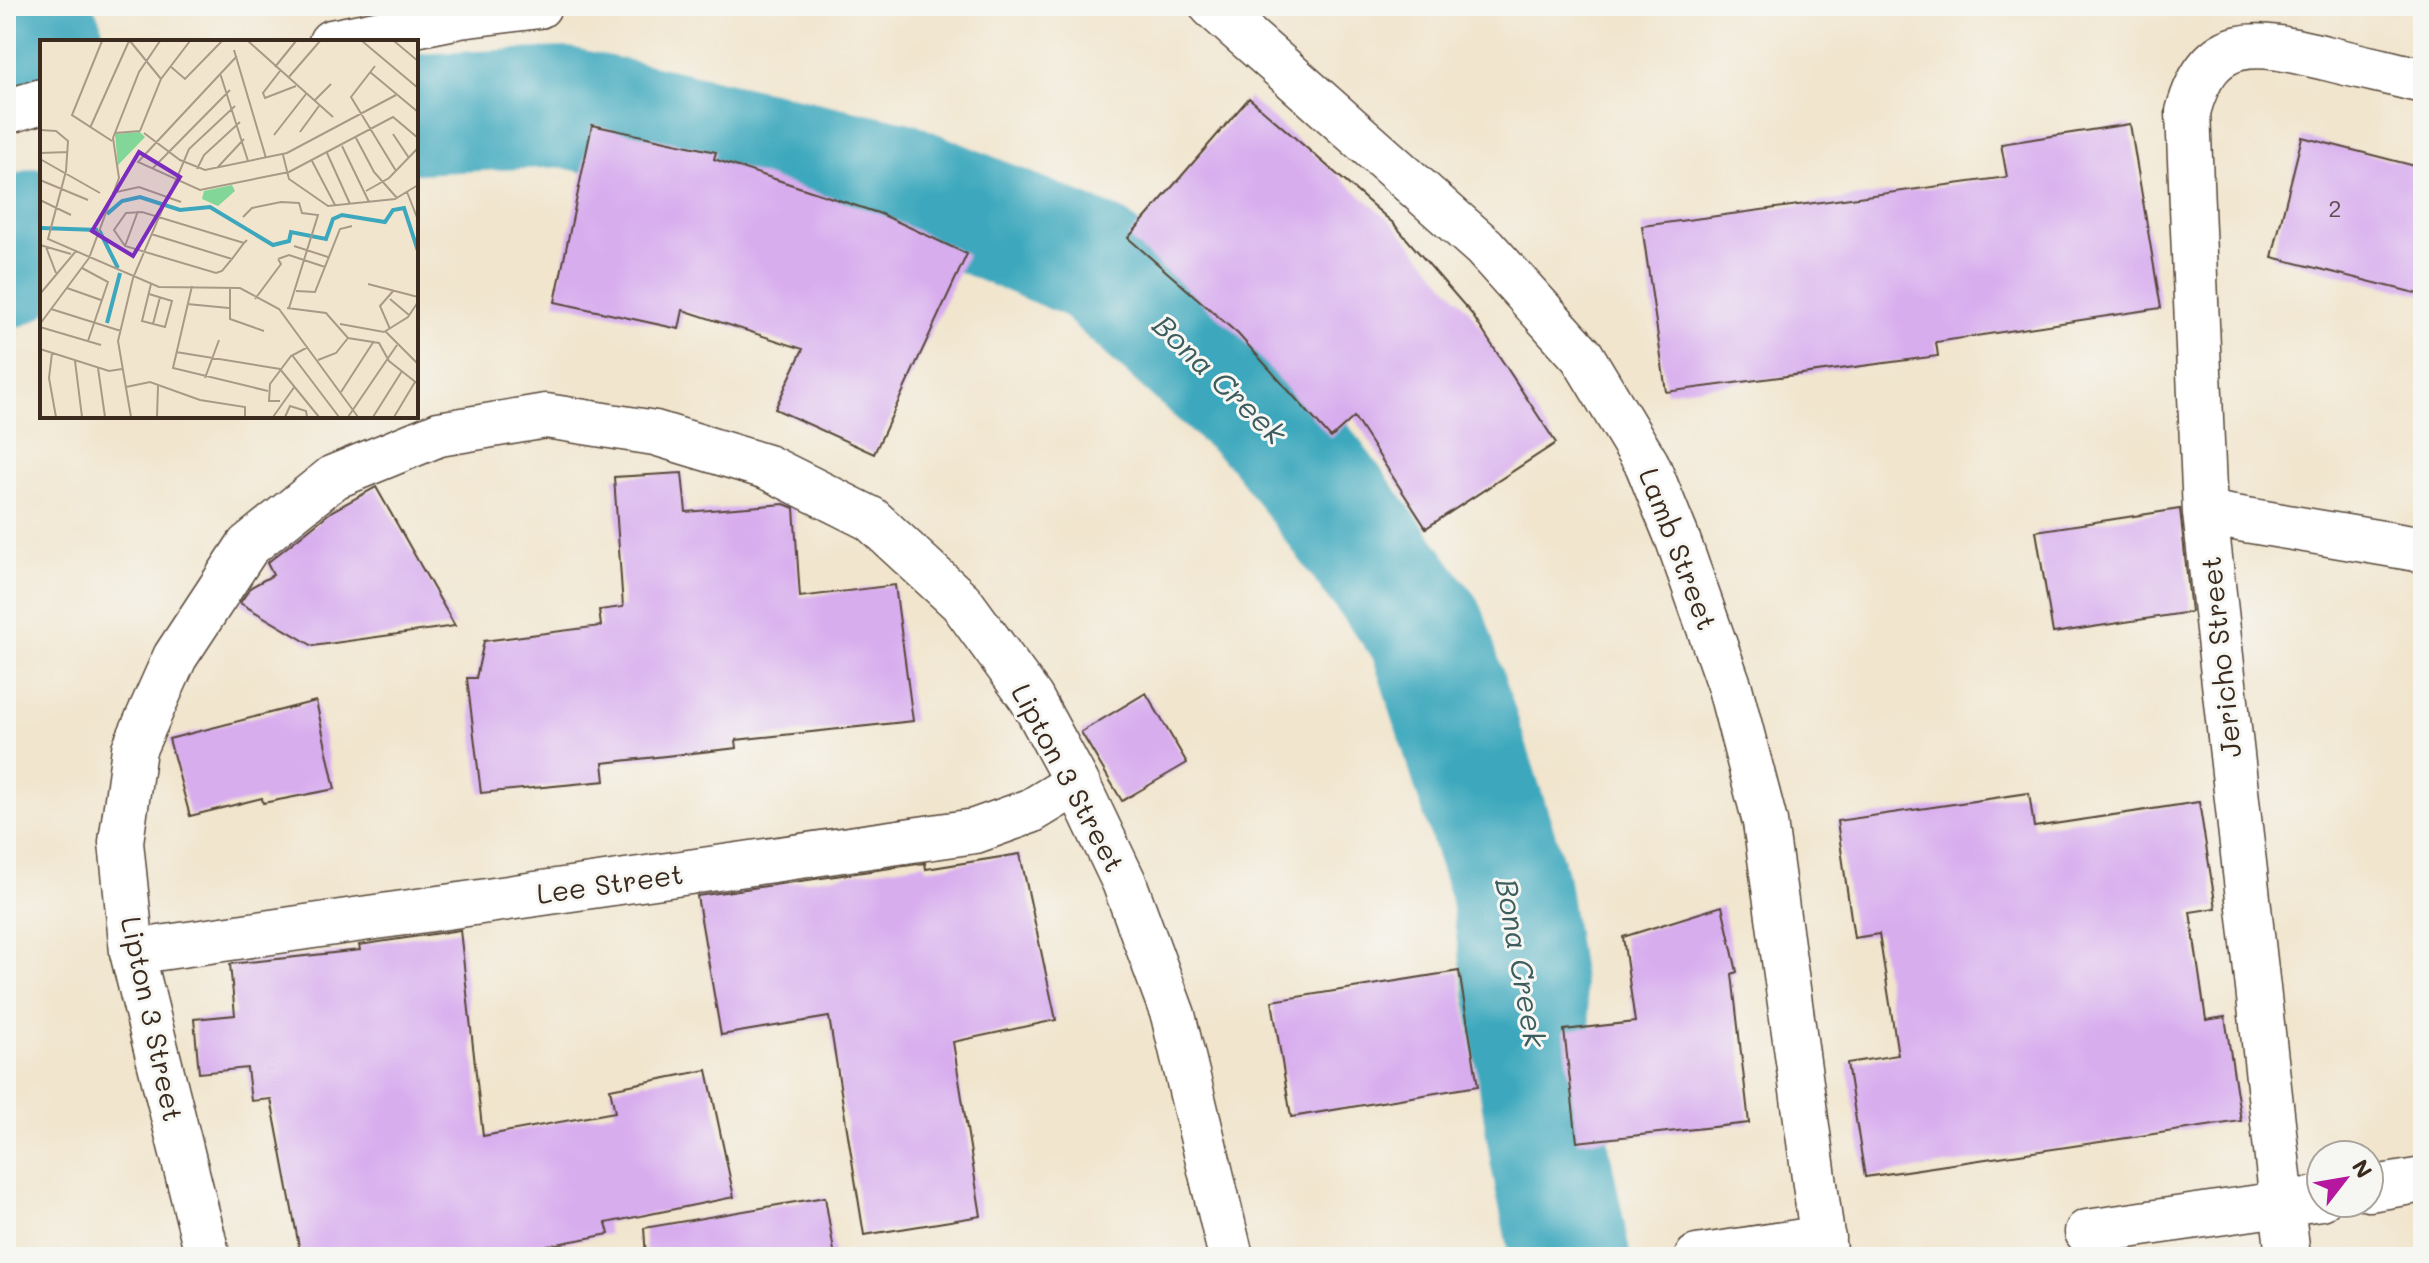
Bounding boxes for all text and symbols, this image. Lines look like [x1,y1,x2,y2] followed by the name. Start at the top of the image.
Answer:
[40,40,418,418] inset map
[2328,192,2342,223] house number: 2
[1145,305,1297,453] water label: Bona Creek
[1632,463,1726,635] street label: Lamb Street
[2192,555,2248,760] street label: Jericho Street
[1004,677,1134,878] street label: Lipton 3 Street
[534,855,685,911] street label: Lee Street
[1487,875,1557,1051] water label: Bona Creek
[114,913,192,1124] street label: Lipton 3 Street
[2305,1139,2385,1219] north arrow
[2346,1154,2379,1183] text: N

